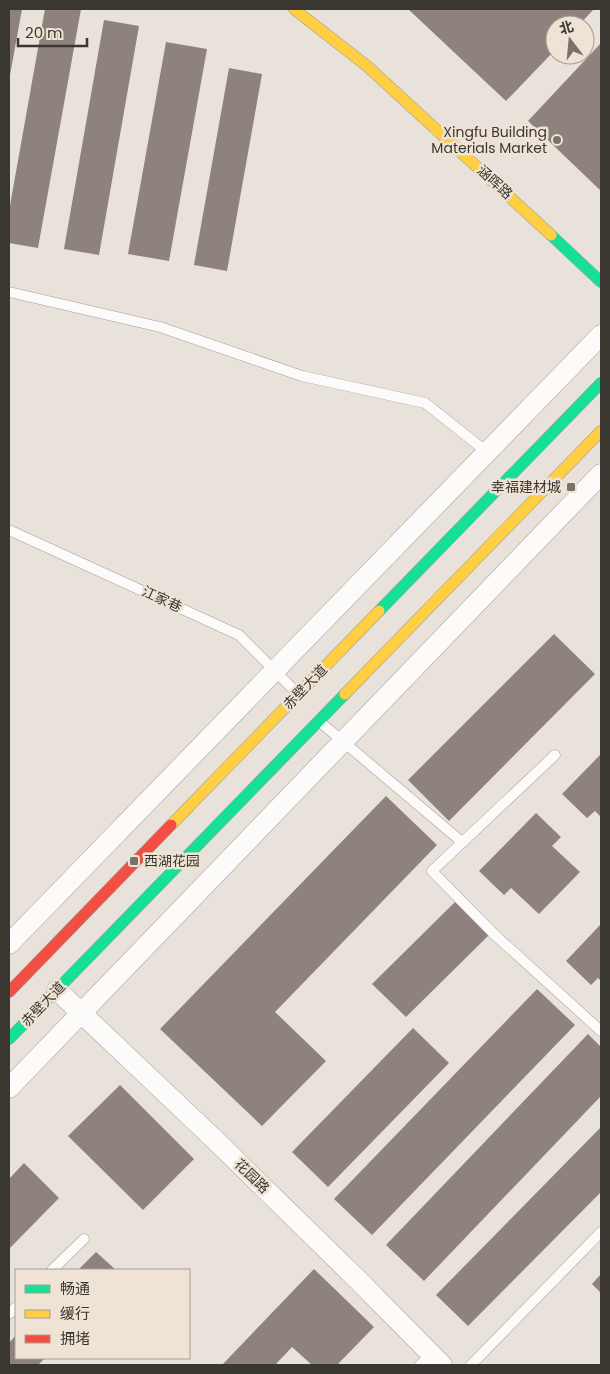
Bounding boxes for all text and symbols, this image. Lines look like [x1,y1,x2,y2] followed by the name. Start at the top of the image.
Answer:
[18,15,86,47] scale bar
[545,15,595,65] north arrow
[557,16,576,39] text: 北
[25,22,63,43] text: 20 m
[431,122,547,158] place label: Xingfu Building Materials Market
[551,134,563,146] marker: Xingfu Building Materials Market
[473,161,517,203] street label: 涵晖路
[491,477,561,497] place label: 幸福建材城
[565,481,577,493] marker: 幸福建材城
[139,581,185,617] street label: 江家巷
[278,660,332,714] street label: 赤壁大道
[144,851,200,871] place label: 西湖花园
[128,855,140,867] marker: 西湖花园
[16,977,70,1031] street label: 赤壁大道
[230,1154,274,1198] street label: 花园路
[15,1269,190,1359] legend
[60,1278,90,1299] text: 畅通
[60,1303,90,1324] text: 缓行
[60,1328,90,1349] text: 拥堵

